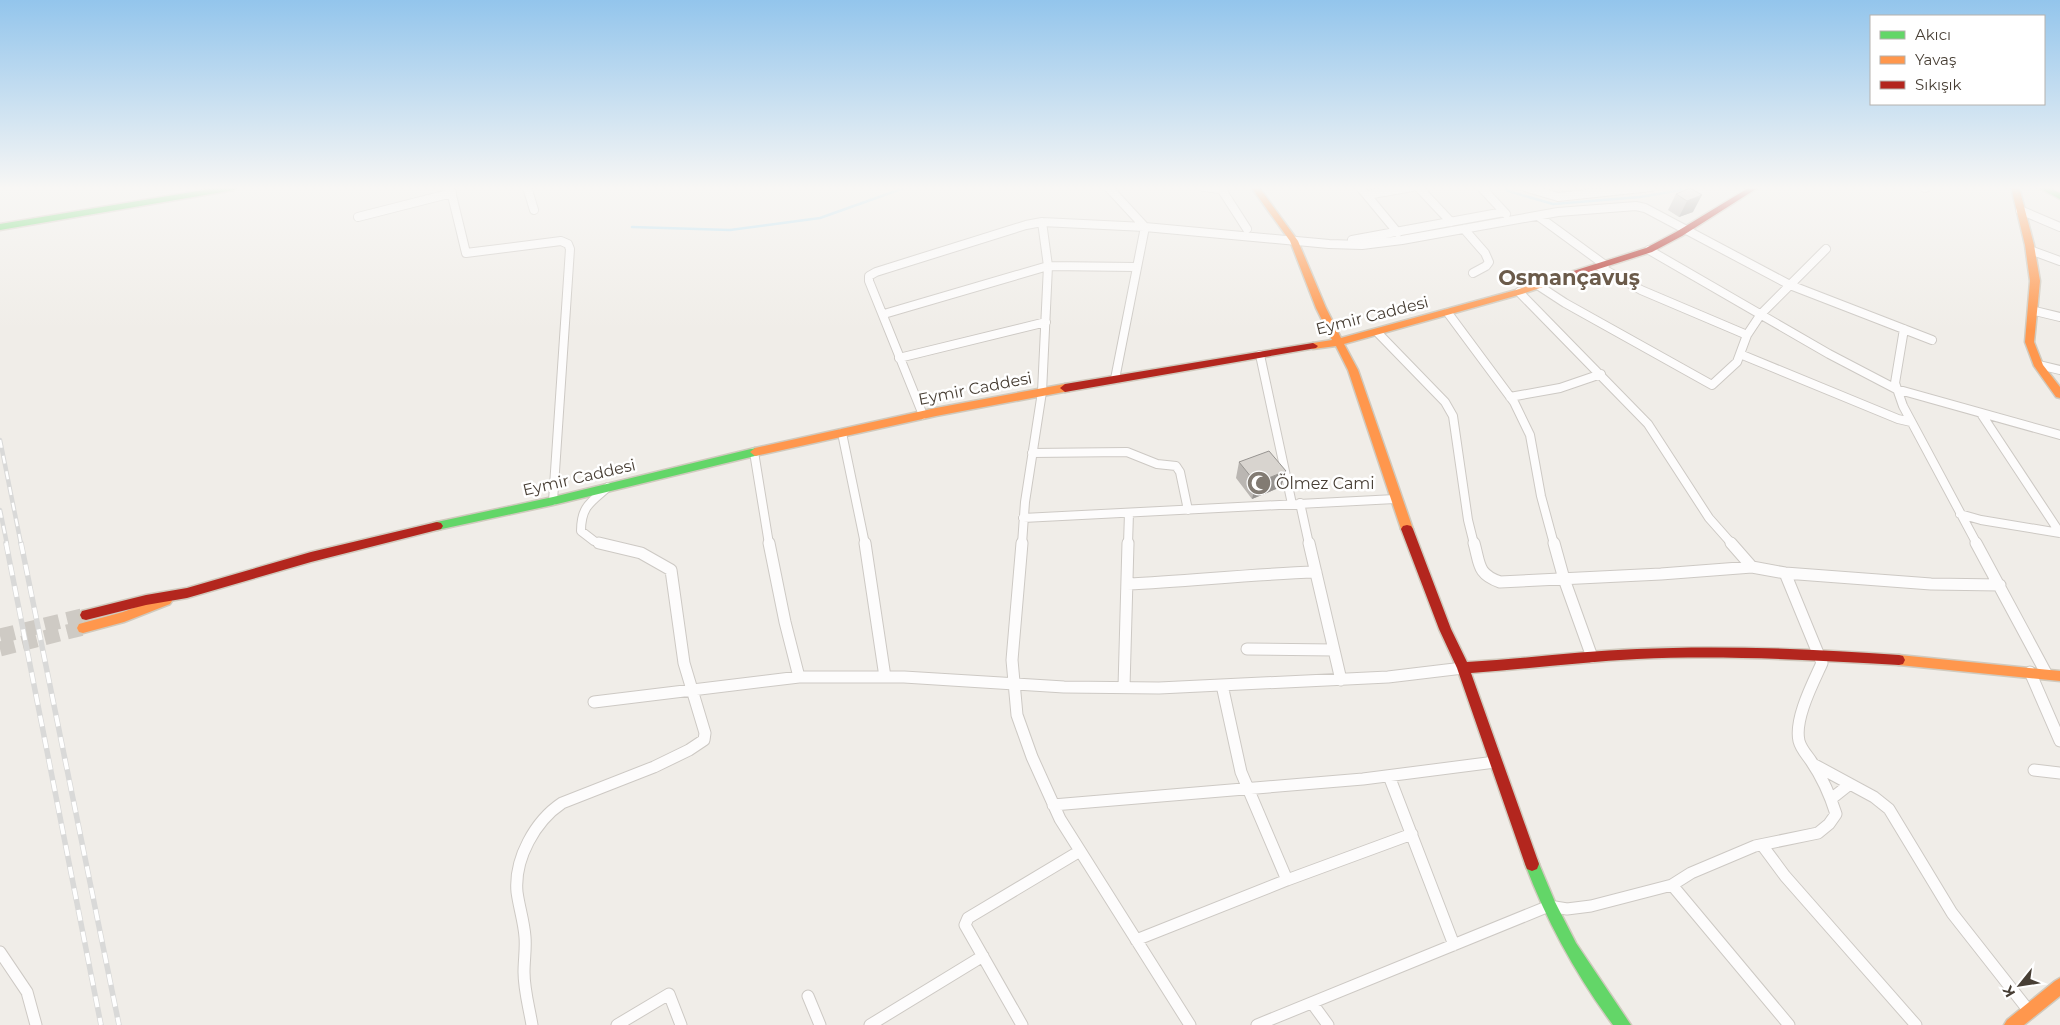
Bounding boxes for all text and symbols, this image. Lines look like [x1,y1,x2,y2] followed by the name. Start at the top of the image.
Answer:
[1870,15,2045,105] legend
[1915,25,1951,44] text: Akıcı
[1915,50,1956,69] text: Yavaş
[1915,75,1962,94] text: Sıkışık
[1498,265,1640,290] district label: Osmançavuş
[1314,292,1430,339] street label: Eymir Caddesi
[917,368,1034,409] street label: Eymir Caddesi
[521,455,637,500] street label: Eymir Caddesi
[1246,470,1272,496] mosque icon: Ölmez Cami
[1276,473,1375,493] place label: Ölmez Cami
[1995,960,2045,1010] north arrow
[1998,982,2019,1000] text: K

